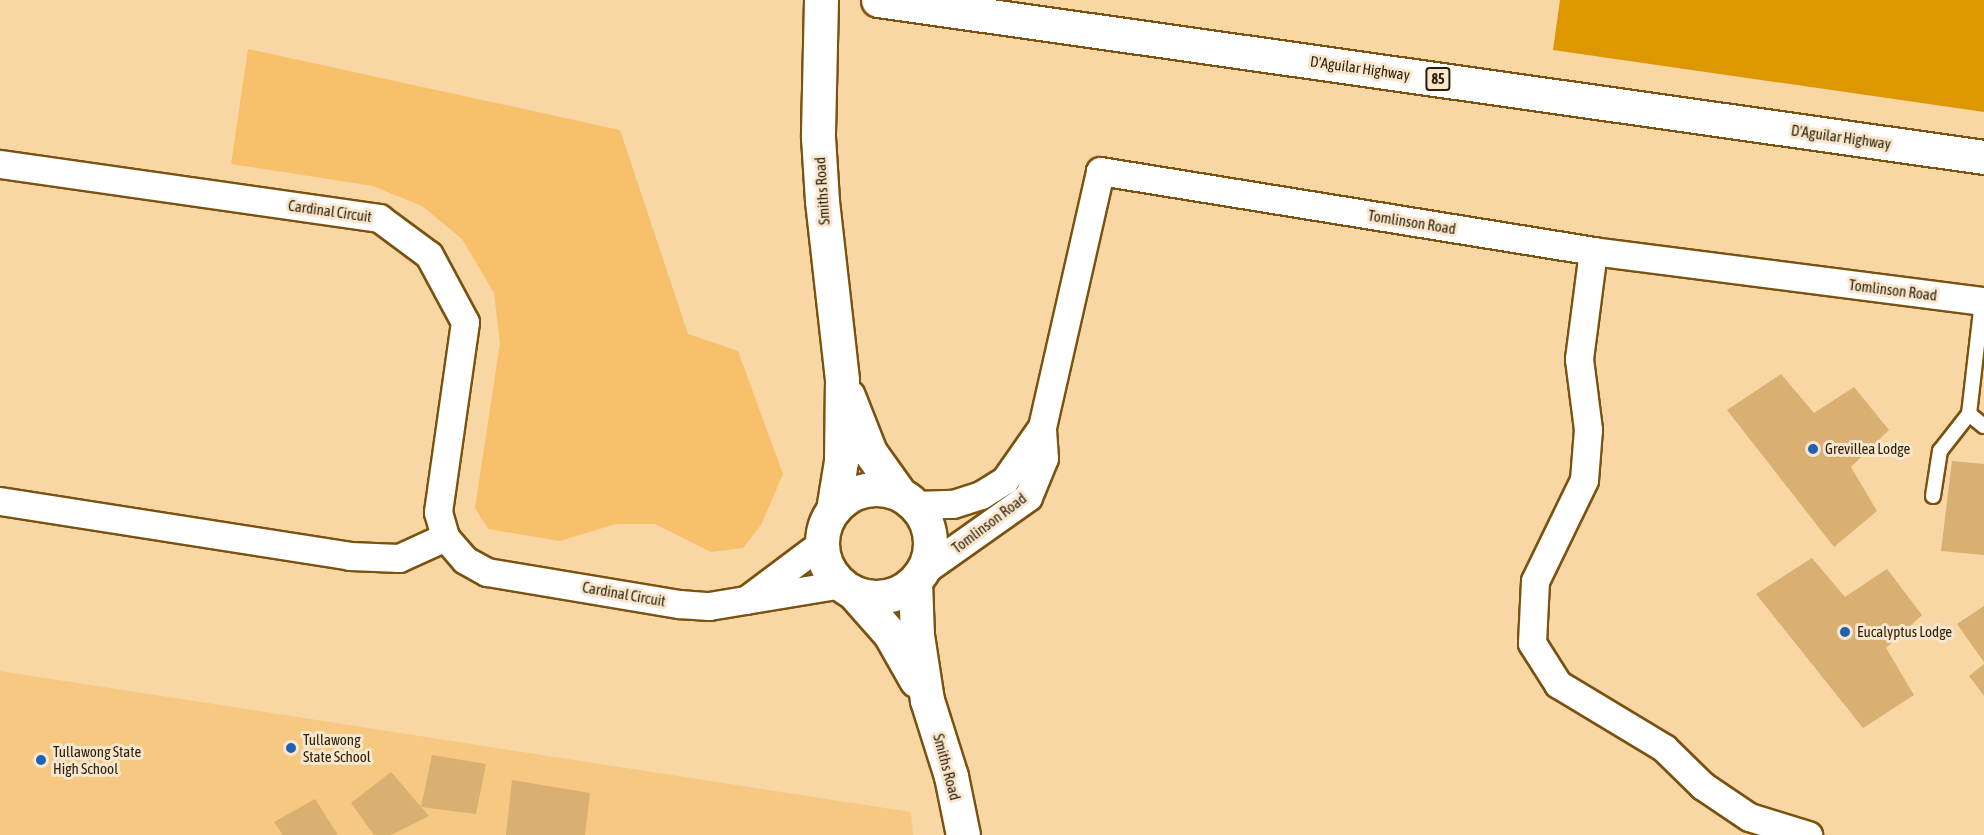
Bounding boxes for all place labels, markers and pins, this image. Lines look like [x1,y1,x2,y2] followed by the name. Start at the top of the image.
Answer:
[1825,440,1910,458] place label: Grevillea Lodge
[1806,442,1820,456] marker: Grevillea Lodge
[1857,623,1952,641] place label: Eucalyptus Lodge
[1838,625,1852,639] marker: Eucalyptus Lodge
[303,730,371,765] place label: Tullawong State School
[284,741,298,755] marker: Tullawong State School
[53,742,141,777] place label: Tullawong State High School
[34,753,48,767] marker: Tullawong State High School

